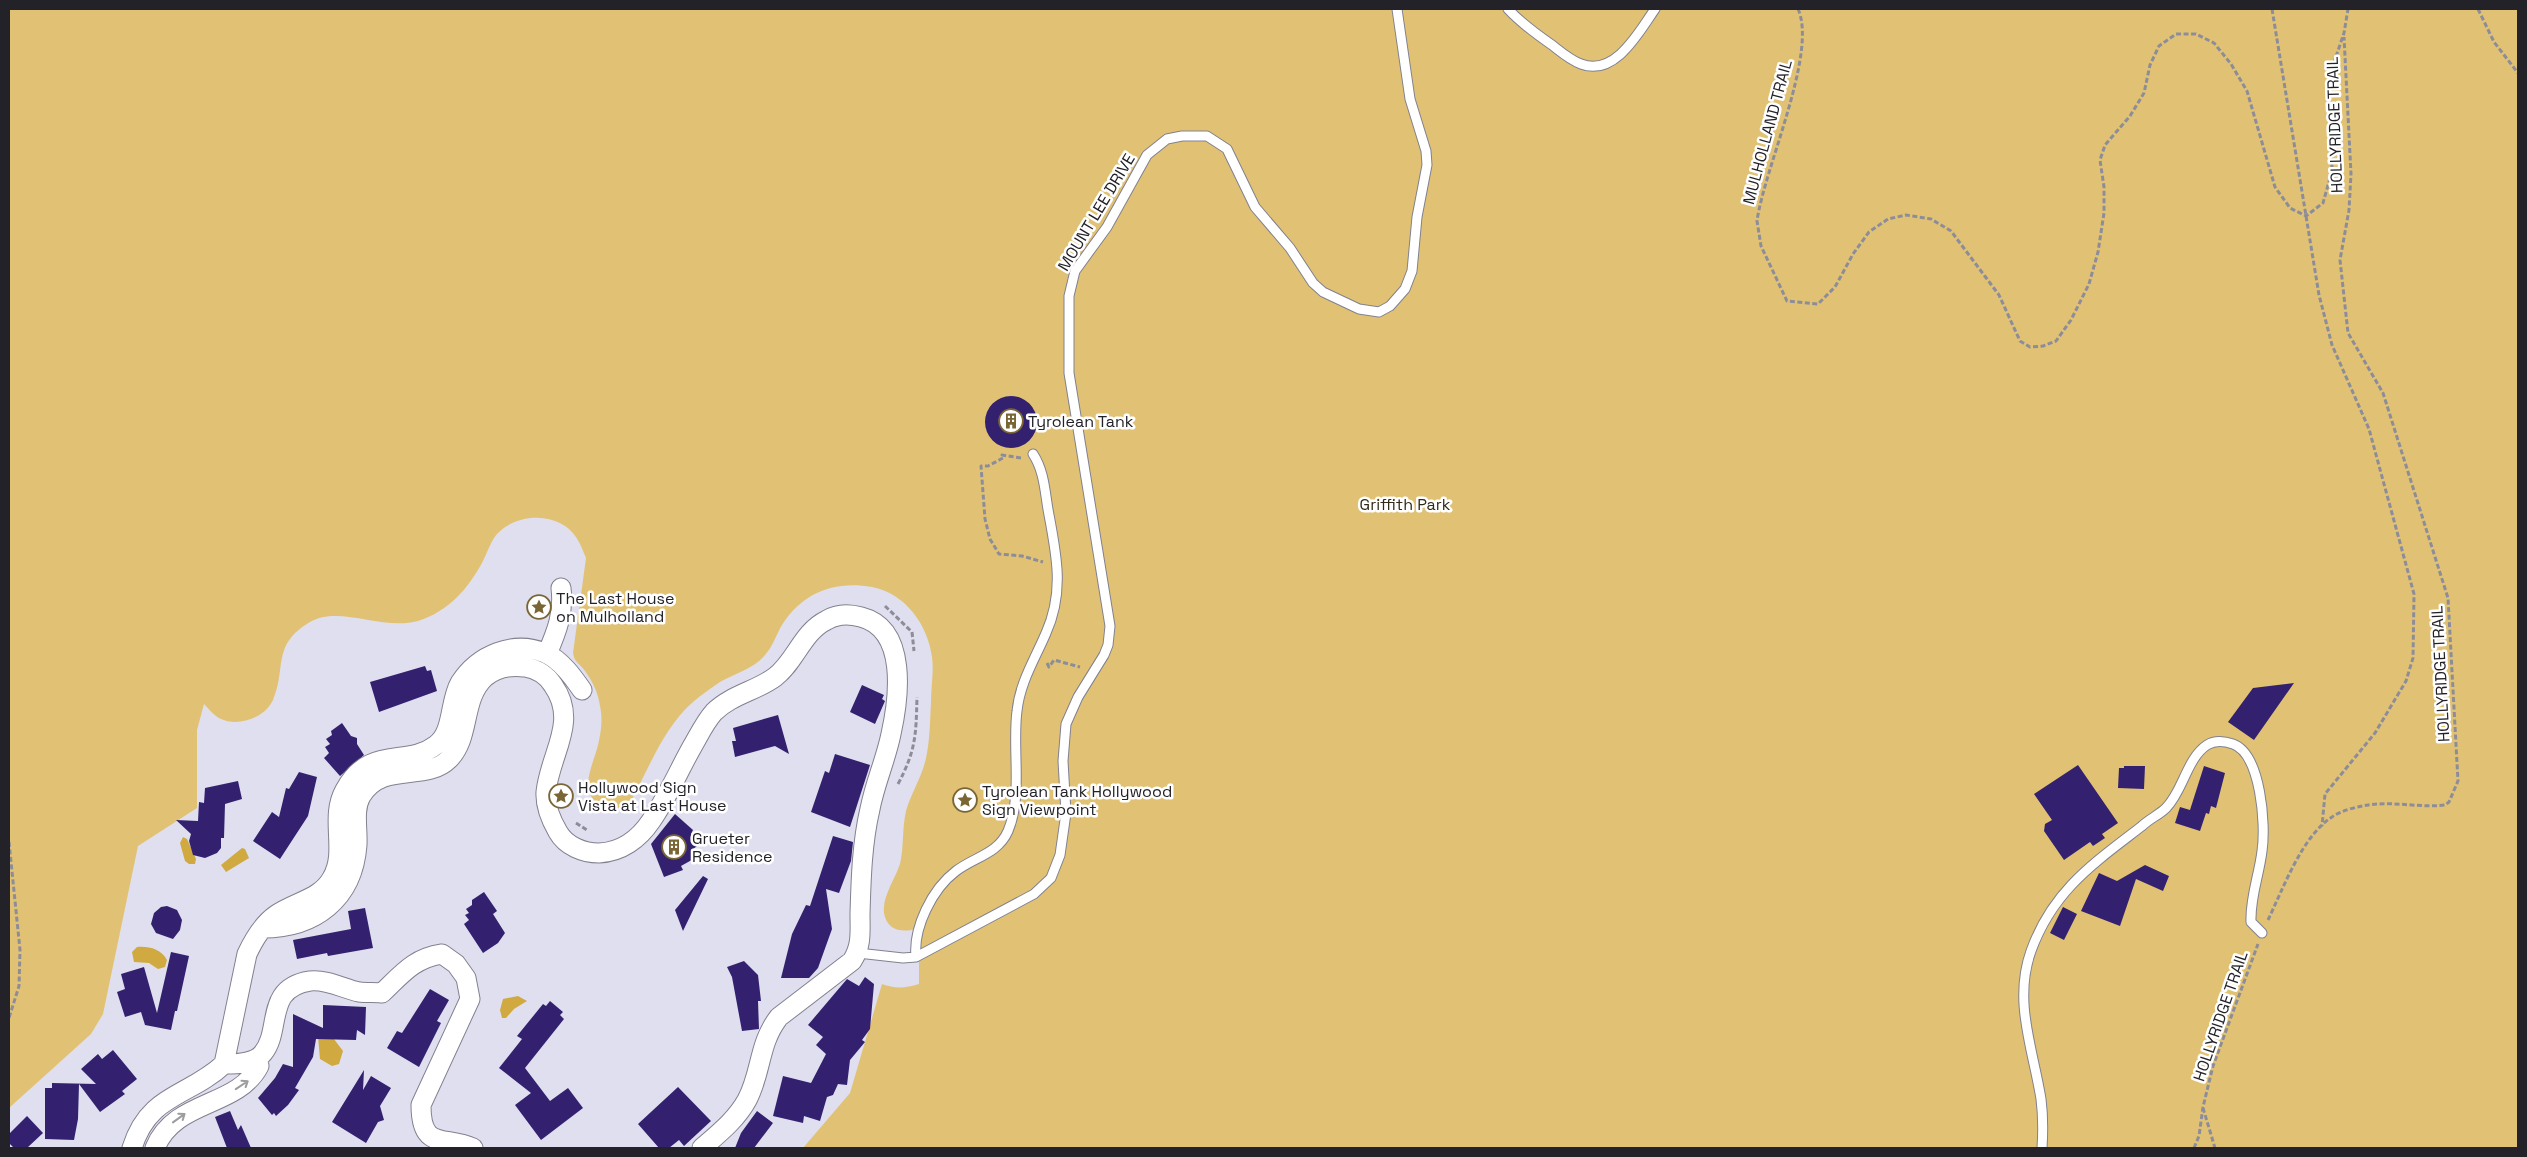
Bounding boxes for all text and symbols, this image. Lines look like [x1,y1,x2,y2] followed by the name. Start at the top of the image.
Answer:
[2322,56,2347,194] street label: HOLLYRIDGE TRAIL
[1738,57,1797,207] street label: MULHOLLAND TRAIL
[1053,150,1140,275] street label: MOUNT LEE DRIVE
[998,408,1024,434] building icon: Tyrolean Tank
[1028,411,1134,432] place label: Tyrolean Tank
[1360,494,1451,515] park label: Griffith Park
[556,588,674,627] place label: The Last House on Mulholland
[526,594,552,620] place icon: The Last House on Mulholland
[2426,605,2455,743] street label: HOLLYRIDGE TRAIL
[578,777,727,816] place label: Hollywood Sign Vista at Last House
[982,781,1172,820] place label: Tyrolean Tank Hollywood Sign Viewpoint
[548,783,574,809] place icon: Hollywood Sign Vista at Last House
[952,787,978,813] place icon: Tyrolean Tank Hollywood Sign Viewpoint
[692,828,773,867] place label: Grueter Residence
[661,834,687,860] building icon: Grueter Residence
[2188,948,2253,1084] street label: HOLLYRIDGE TRAIL
[235,1080,249,1090] one-way arrow
[172,1113,185,1124] one-way arrow

